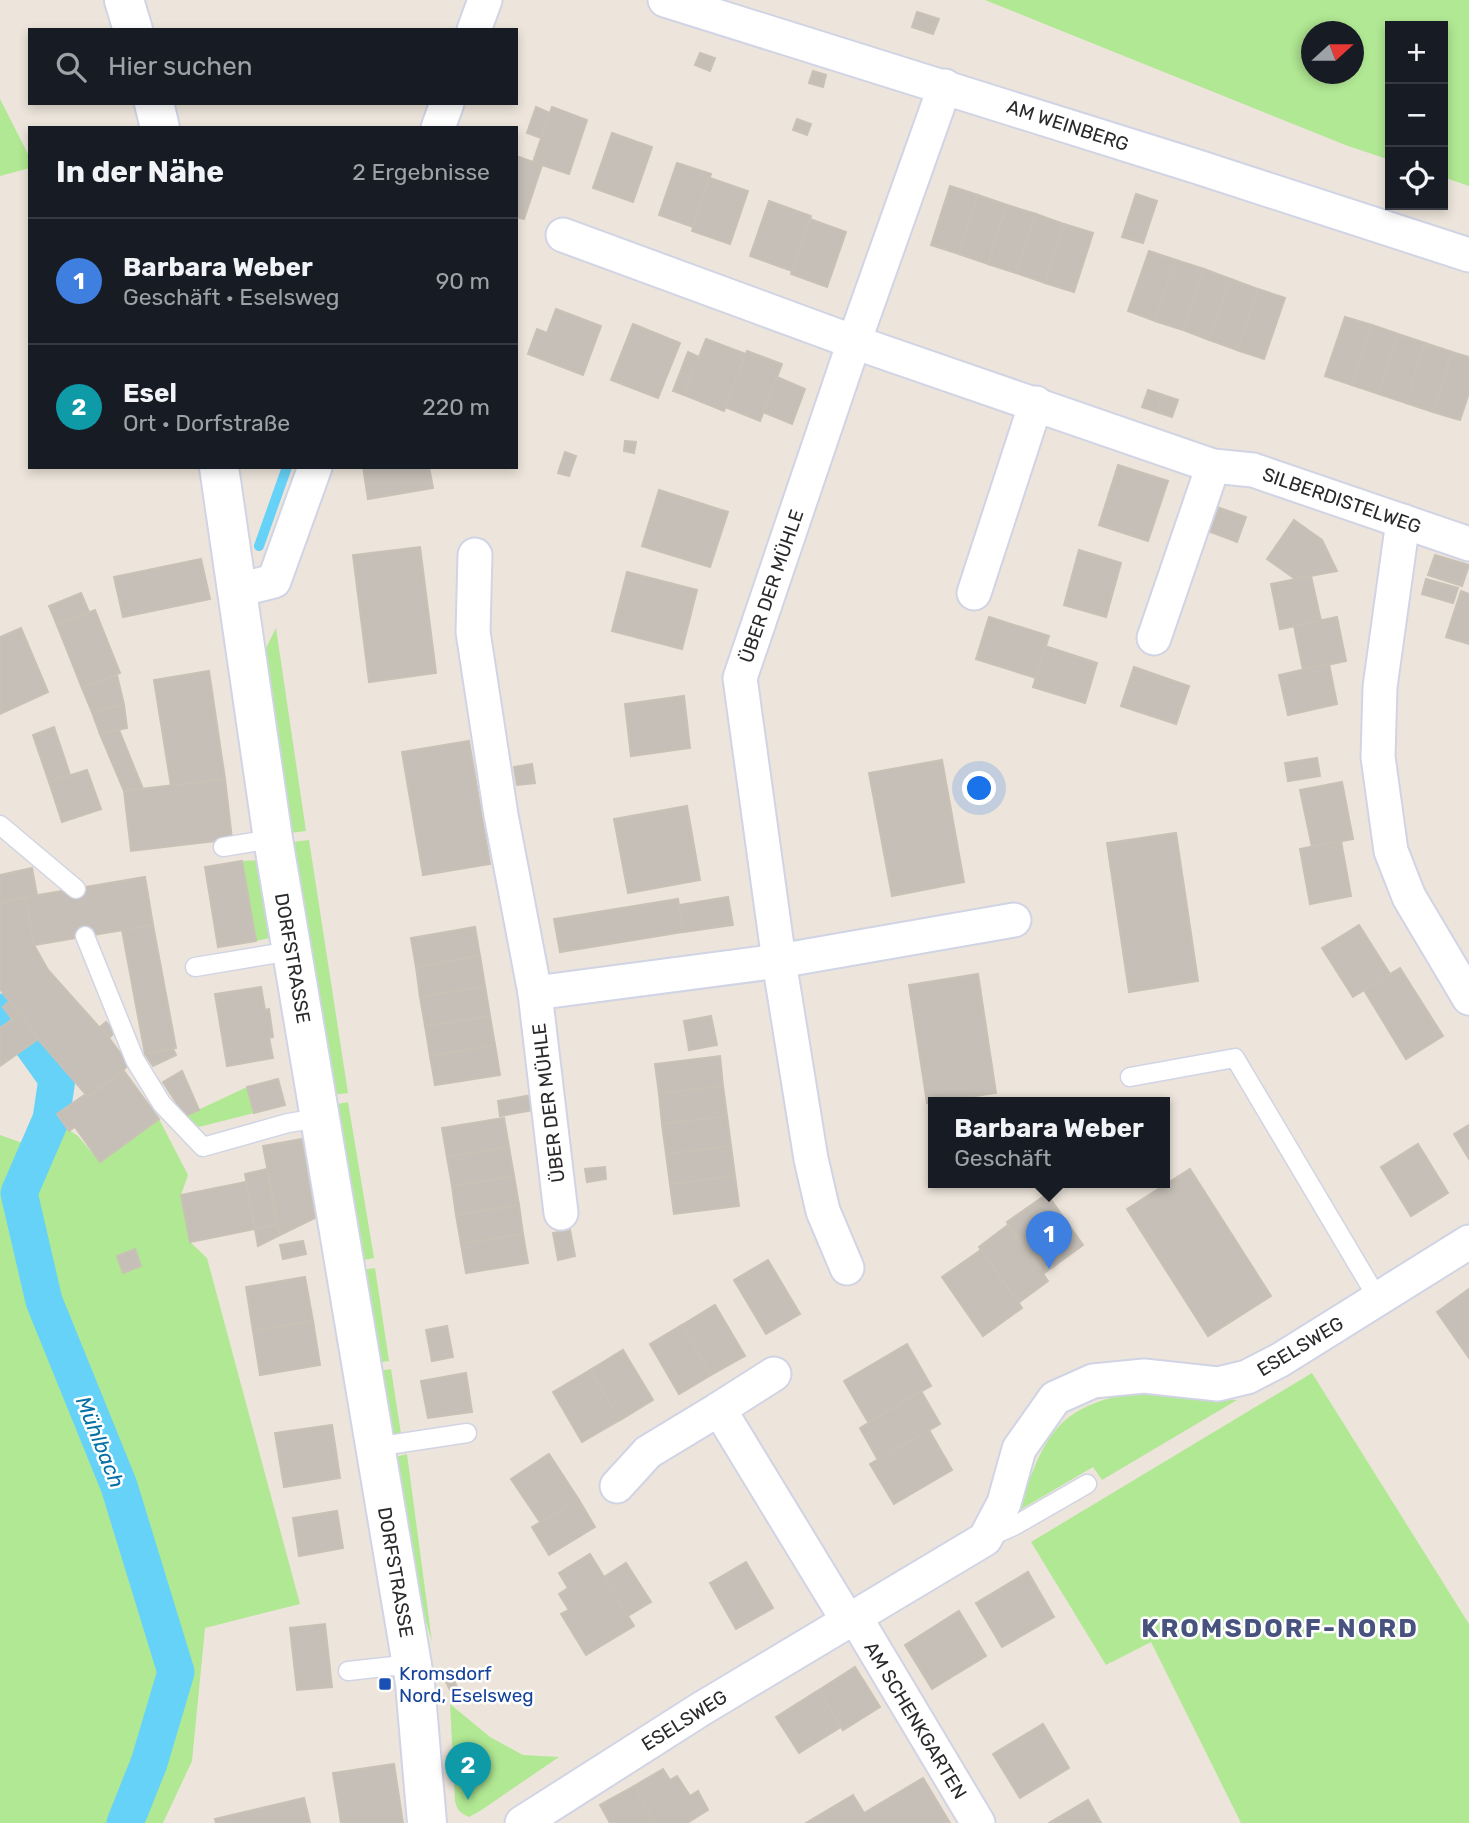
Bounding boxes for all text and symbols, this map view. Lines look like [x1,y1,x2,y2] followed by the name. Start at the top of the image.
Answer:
[1301,21,1364,84] north arrow
[1385,21,1448,210] map controls
[1385,21,1448,84] button: +
[28,28,518,105] search box
[52,48,90,86] icon: search
[108,51,253,82] text: Hier suchen
[1385,84,1448,147] button: −
[1004,95,1132,156] street label: AM WEINBERG
[1385,147,1448,210] button: locate
[56,154,224,190] text: In der Nähe
[352,158,490,186] text: 2 Ergebnisse
[123,252,313,283] text: Barbara Weber
[73,267,85,295] text: 1
[436,267,490,295] text: 90 m
[123,283,340,311] text: Geschäft · Eselsweg
[123,378,177,409] text: Esel
[72,393,86,421] text: 2
[422,393,490,421] text: 220 m
[123,409,290,437] text: Ort · Dorfstraße
[1260,463,1424,538] street label: SILBERDISTELWEG
[734,507,808,666] street label: ÜBER DER MÜHLE
[962,771,996,805] your location
[270,891,315,1025] street label: DORFSTRASSE
[527,1022,570,1184] street label: ÜBER DER MÜHLE
[928,1097,1170,1188] popup
[954,1113,1144,1144] text: Barbara Weber
[954,1144,1052,1172] text: Geschäft
[1026,1211,1072,1269] pin: 1
[1253,1312,1348,1381] street label: ESELSWEG
[71,1392,130,1491] water label: Mühlbach
[373,1505,418,1639] street label: DORFSTRASSE
[1141,1613,1419,1644] district label: KROMSDORF-NORD
[860,1637,972,1803] street label: AM SCHENKGARTEN
[399,1662,534,1707] place label: Kromsdorf Nord, Eselsweg
[377,1676,393,1692] marker: Kromsdorf Nord, Eselsweg
[637,1685,731,1756] street label: ESELSWEG
[445,1742,491,1800] pin: 2

